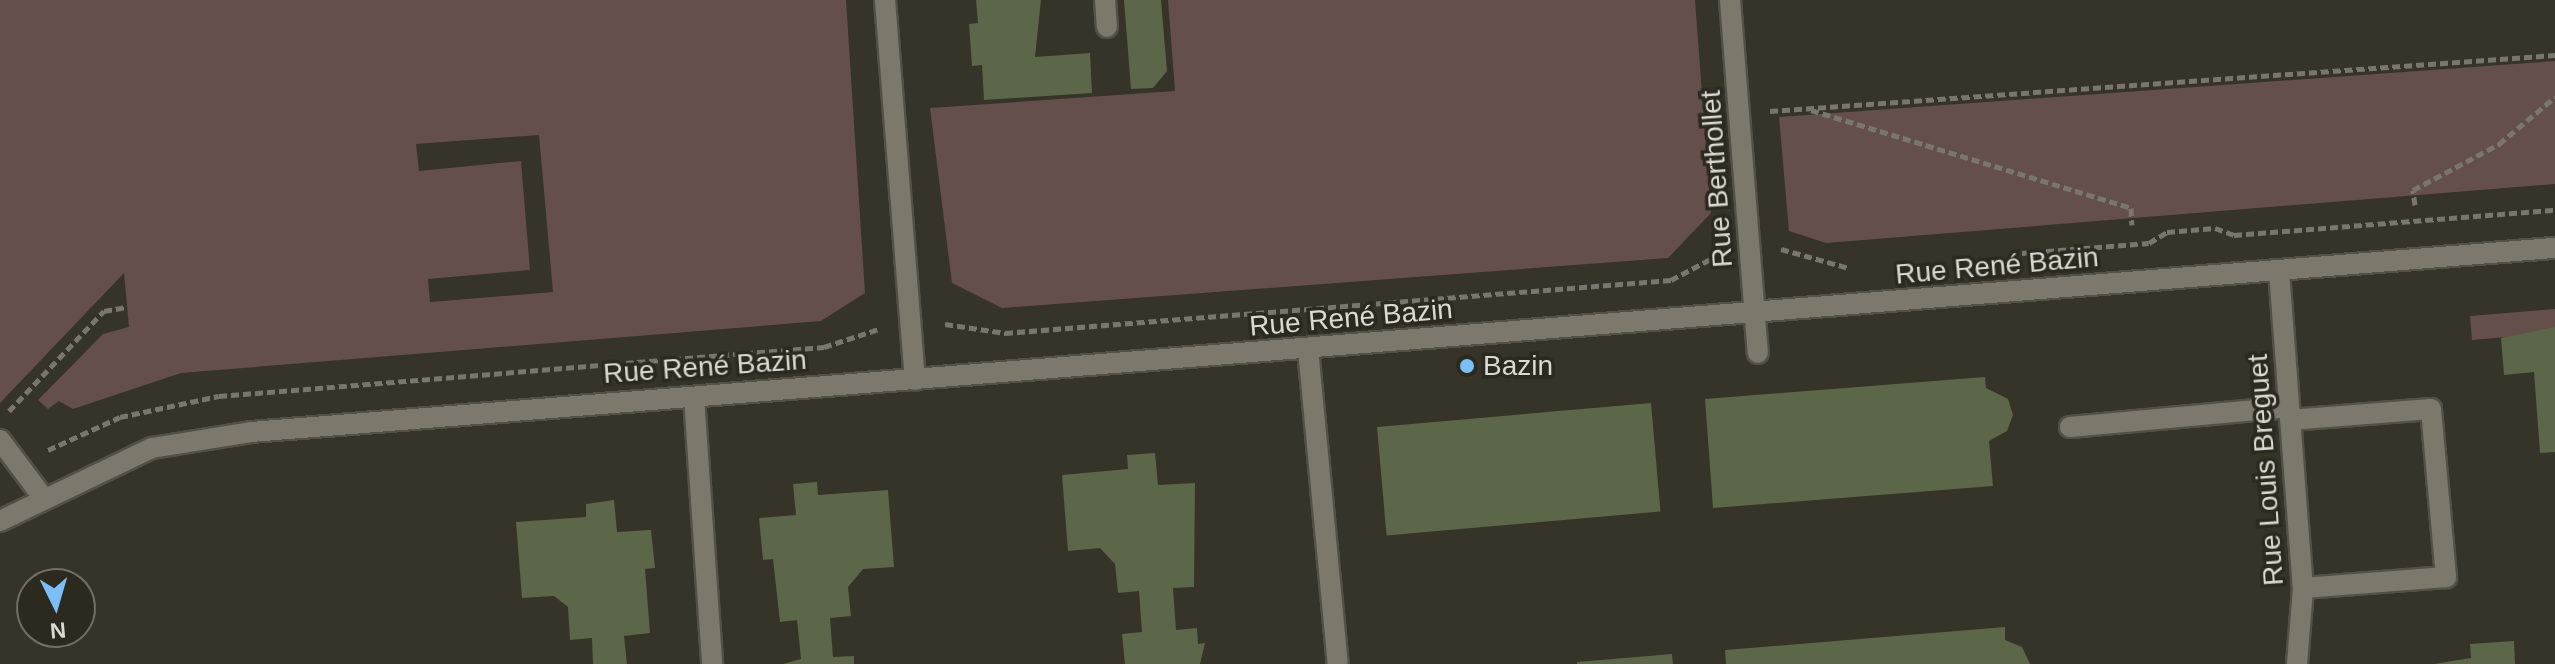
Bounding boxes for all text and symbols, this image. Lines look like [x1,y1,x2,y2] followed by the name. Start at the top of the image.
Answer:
[1694,89,1740,269] street label: Rue Berthollet
[1894,240,2100,292] street label: Rue René Bazin
[1248,292,1454,344] street label: Rue René Bazin
[602,343,808,391] street label: Rue René Bazin
[1483,349,1553,383] place label: Bazin
[2241,353,2291,587] street label: Rue Louis Breguet
[1458,357,1476,375] marker: Bazin
[16,568,96,648] north arrow
[49,617,67,644] text: N

